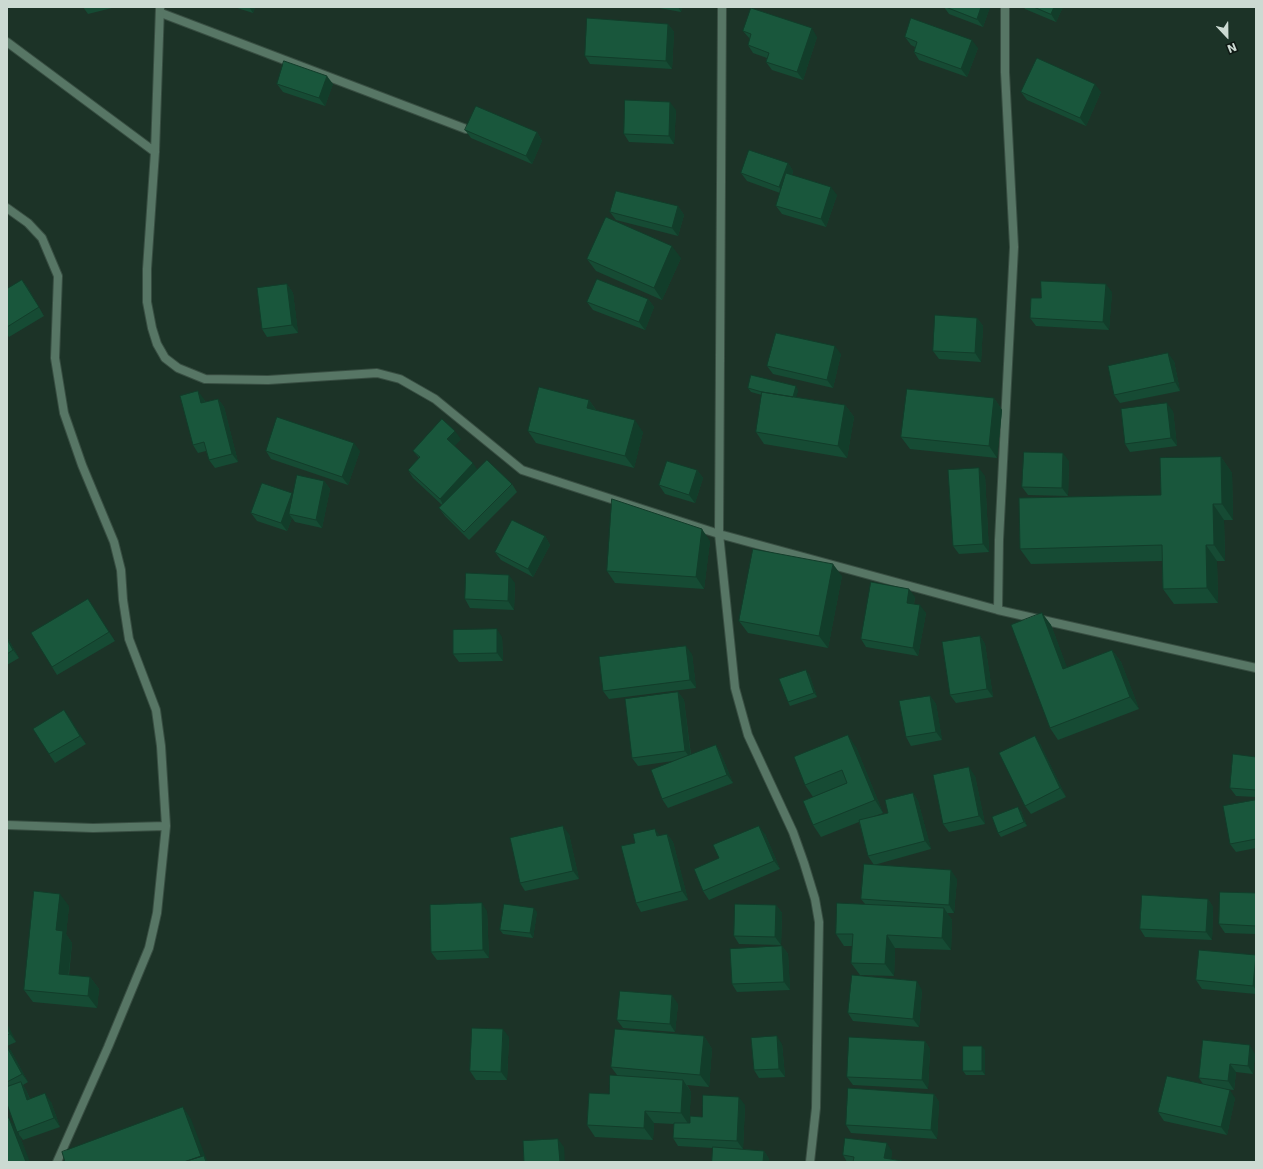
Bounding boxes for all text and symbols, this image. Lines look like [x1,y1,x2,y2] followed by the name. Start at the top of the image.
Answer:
[1207,16,1247,56] north arrow
[1225,40,1238,55] text: N

